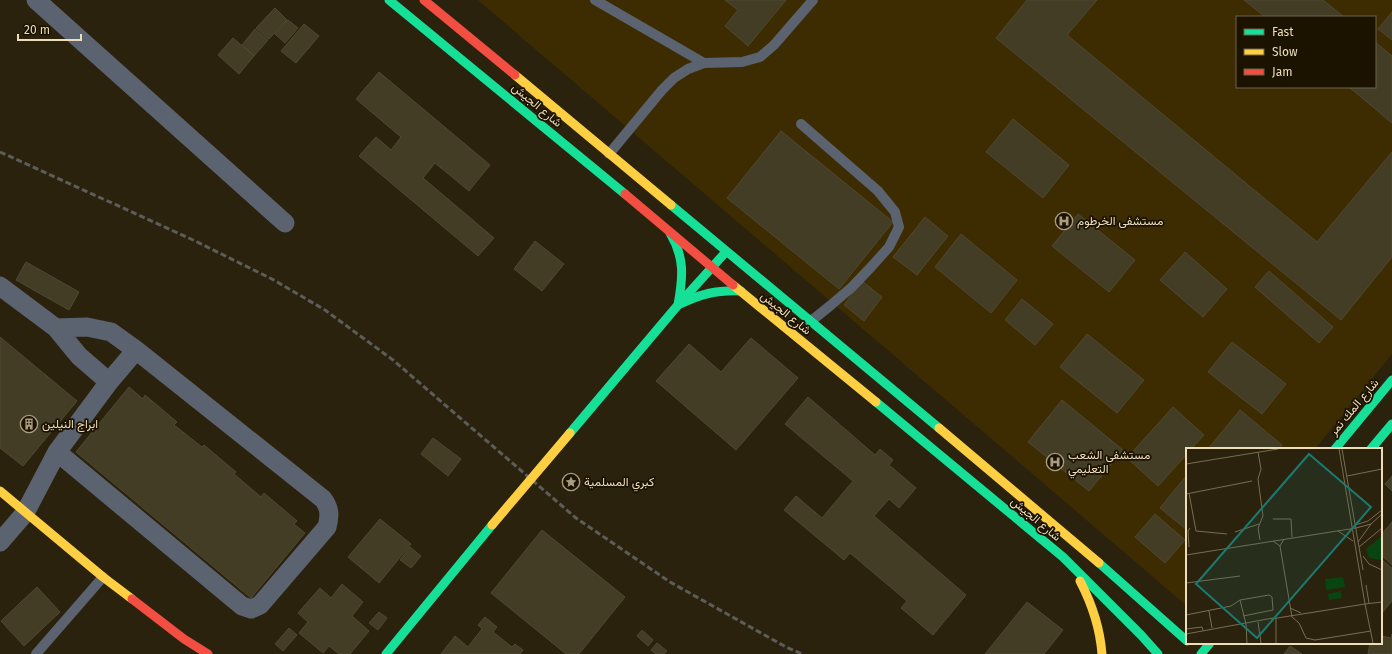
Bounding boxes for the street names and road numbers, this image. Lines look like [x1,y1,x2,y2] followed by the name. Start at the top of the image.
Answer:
[508,80,565,131] street label: شارع الجيش
[757,288,814,339] street label: شارع الجيش
[1326,376,1383,440] street label: شارع المك نمر
[1007,494,1064,545] street label: شارع الجيش

